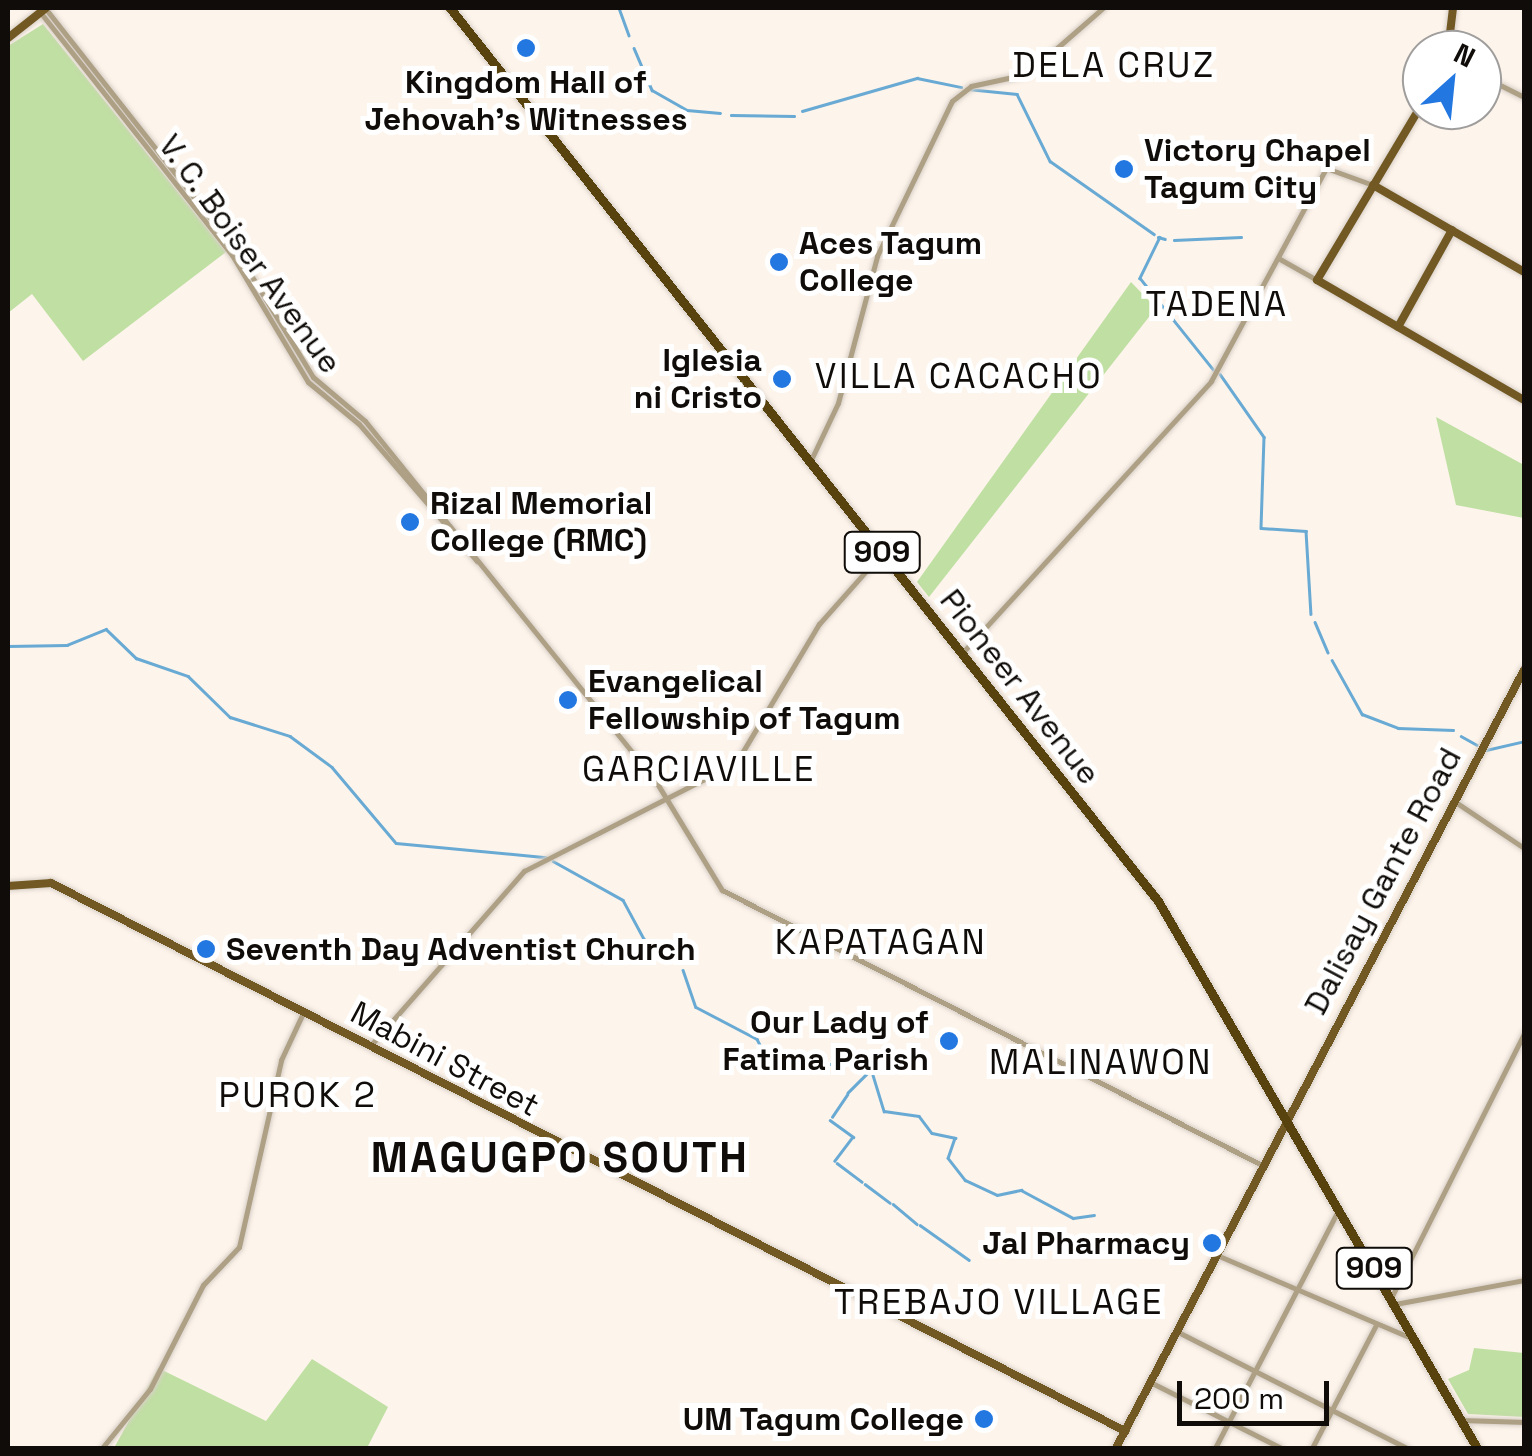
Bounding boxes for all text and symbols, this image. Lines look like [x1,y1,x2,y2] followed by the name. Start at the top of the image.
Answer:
[1402,30,1502,130] north arrow
[1448,35,1481,75] text: N
[515,37,537,59] marker: Kingdom Hall of Jehovah's Witnesses
[1012,44,1216,86] district label: DELA CRUZ
[364,64,688,139] place label: Kingdom Hall of Jehovah's Witnesses
[150,126,350,382] street label: V. C. Boiser Avenue
[1144,132,1371,207] place label: Victory Chapel Tagum City
[1113,158,1135,180] marker: Victory Chapel Tagum City
[799,225,983,300] place label: Aces Tagum College
[768,251,790,273] marker: Aces Tagum College
[1145,283,1289,325] district label: TADENA
[634,342,762,417] place label: Iglesia ni Cristo
[815,355,1103,397] district label: VILLA CACACHO
[771,368,793,390] marker: Iglesia ni Cristo
[430,485,652,560] place label: Rizal Memorial College (RMC)
[399,511,421,533] marker: Rizal Memorial College (RMC)
[842,527,922,577] road number: 909
[932,582,1108,792] street label: Pioneer Avenue
[588,663,901,738] place label: Evangelical Fellowship of Tagum
[557,689,579,711] marker: Evangelical Fellowship of Tagum
[1296,741,1470,1021] street label: Dalisay Gante Road
[582,748,816,790] district label: GARCIAVILLE
[775,921,987,963] district label: KAPATAGAN
[226,930,696,968] place label: Seventh Day Adventist Church
[195,938,217,960] marker: Seventh Day Adventist Church
[344,993,546,1125] street label: Mabini Street
[723,1004,929,1079] place label: Our Lady of Fatima Parish
[938,1030,960,1052] marker: Our Lady of Fatima Parish
[989,1041,1213,1083] district label: MALINAWON
[219,1074,377,1116] district label: PUROK 2
[371,1133,749,1183] district label: MAGUGPO SOUTH
[982,1224,1190,1262] place label: Jal Pharmacy
[1199,1230,1225,1256] marker: Jal Pharmacy
[1334,1243,1414,1293] road number: 909
[834,1281,1164,1323] district label: TREBAJO VILLAGE
[1182,1361,1334,1423] scale bar
[1194,1379,1284,1418] text: 200 m
[682,1400,964,1438] place label: UM Tagum College
[973,1408,995,1430] marker: UM Tagum College

